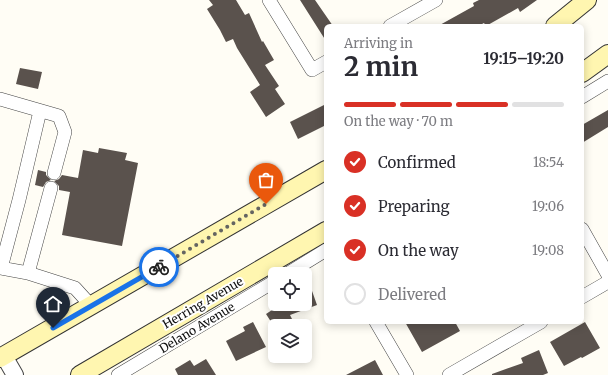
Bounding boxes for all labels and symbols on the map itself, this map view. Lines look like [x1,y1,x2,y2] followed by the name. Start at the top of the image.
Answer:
[249,163,283,204] pin
[139,247,179,287] courier
[160,273,246,332] street label: Herring Avenue
[36,287,70,328] pin
[156,299,237,356] street label: Delano Avenue

